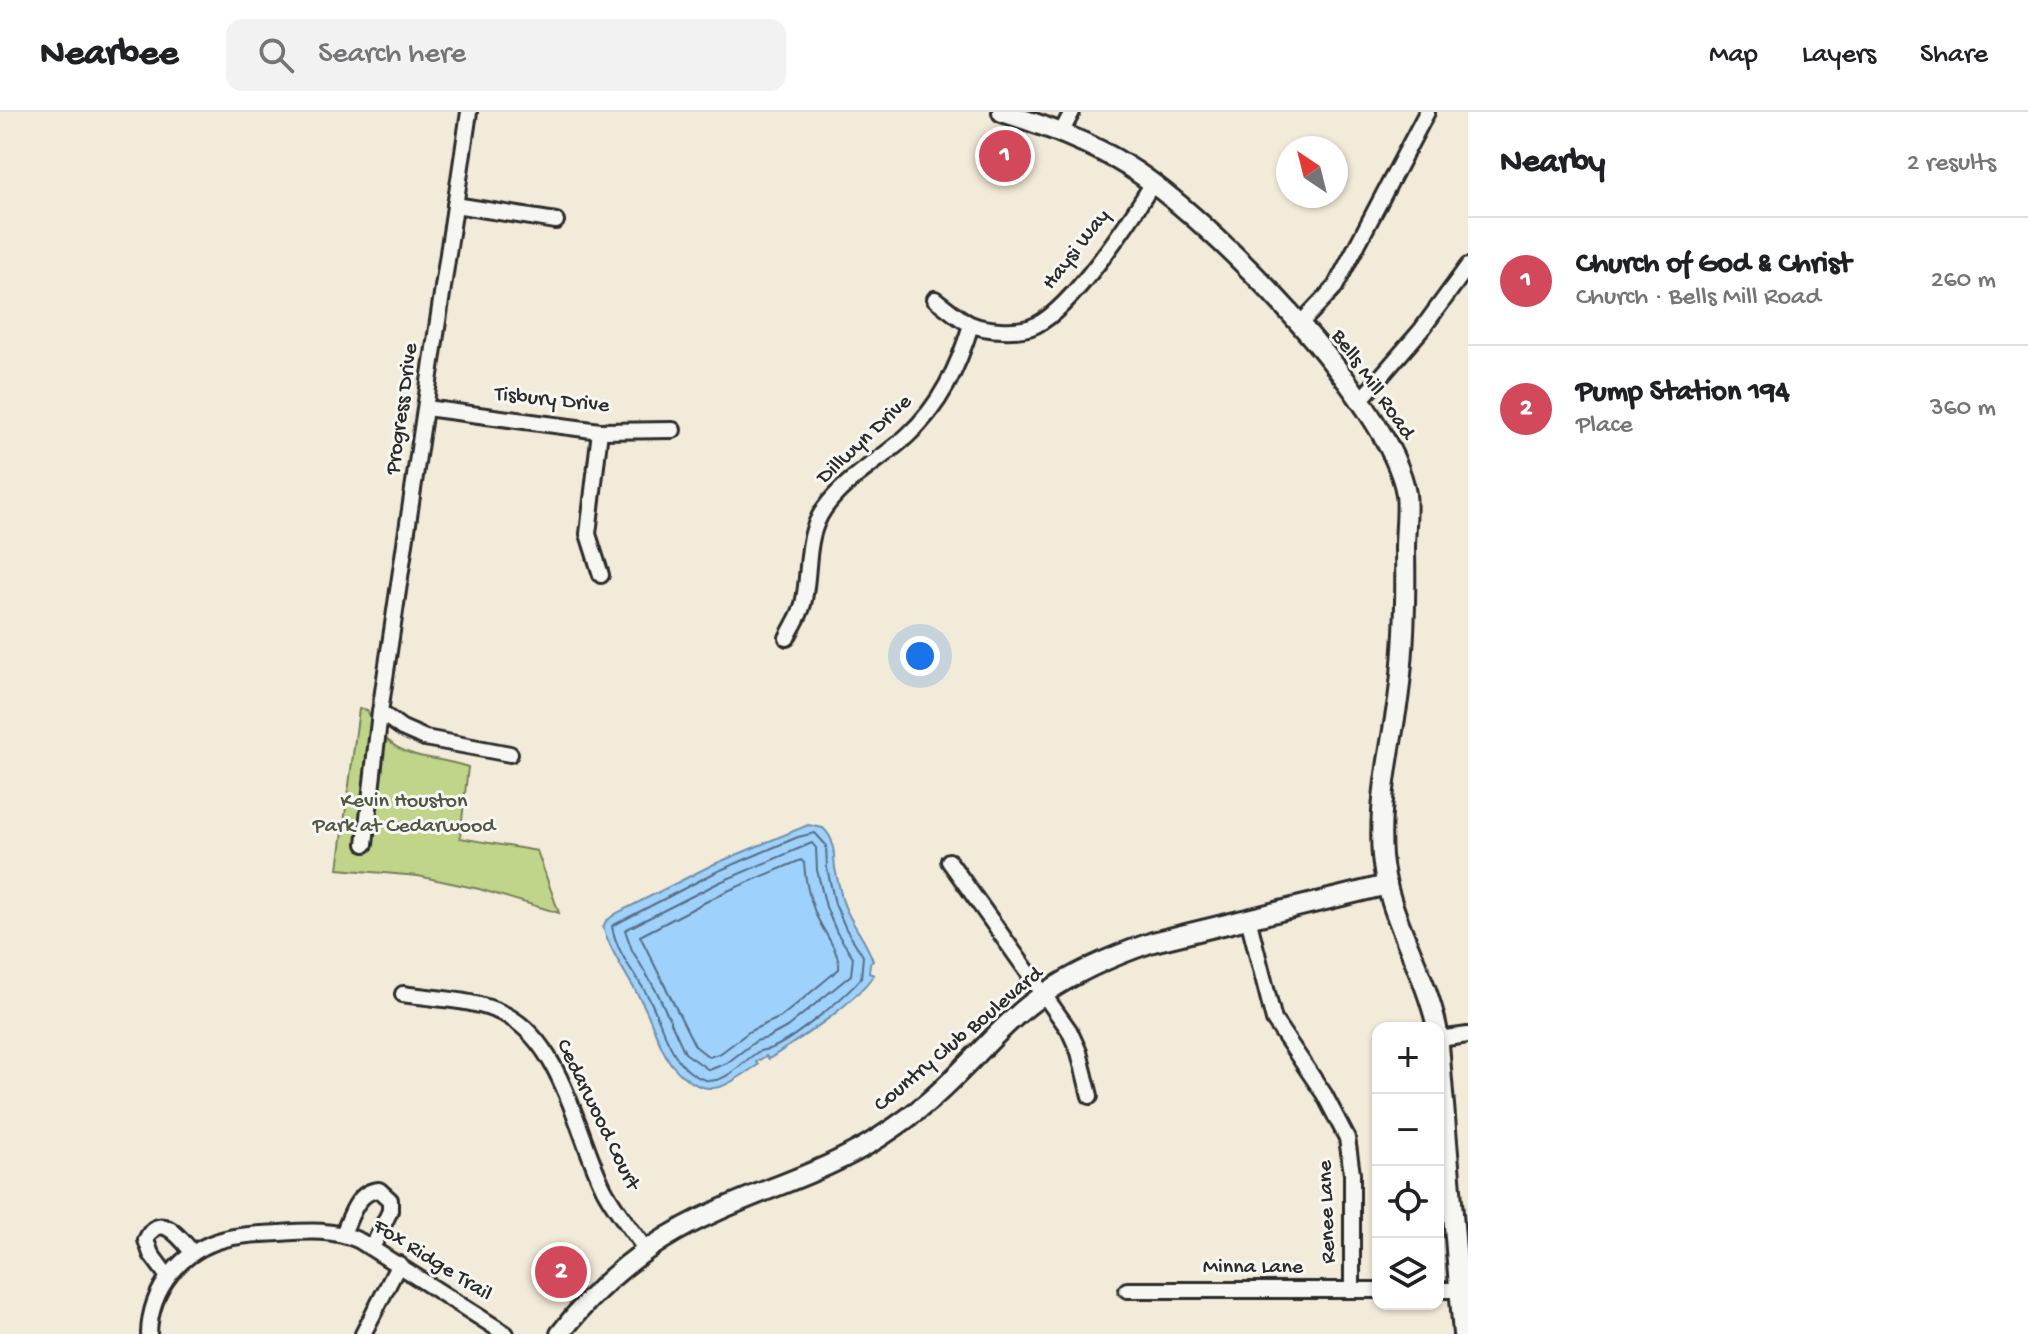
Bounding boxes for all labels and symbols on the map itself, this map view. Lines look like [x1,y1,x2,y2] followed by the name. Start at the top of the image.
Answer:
[979,126,1031,186] pin: 1
[1276,136,1348,208] north arrow
[1037,204,1117,296] street label: Haysi Way
[1324,324,1421,447] street label: Bells Mill Road
[381,341,425,477] street label: Progress Drive
[491,382,611,420] street label: Tisbury Drive
[811,389,918,492] street label: Dillwyn Drive
[900,636,940,676] your location
[312,789,497,840] park label: Kevin Houston Park at Cedarwood
[869,960,1050,1118] street label: Country Club Boulevard
[549,1035,646,1196] street label: Cedarwood Court
[1313,1159,1343,1264] street label: Renee Lane
[367,1213,497,1308] street label: Fox Ridge Trail
[535,1242,587,1302] pin: 2
[1203,1255,1304,1281] street label: Minna Lane

